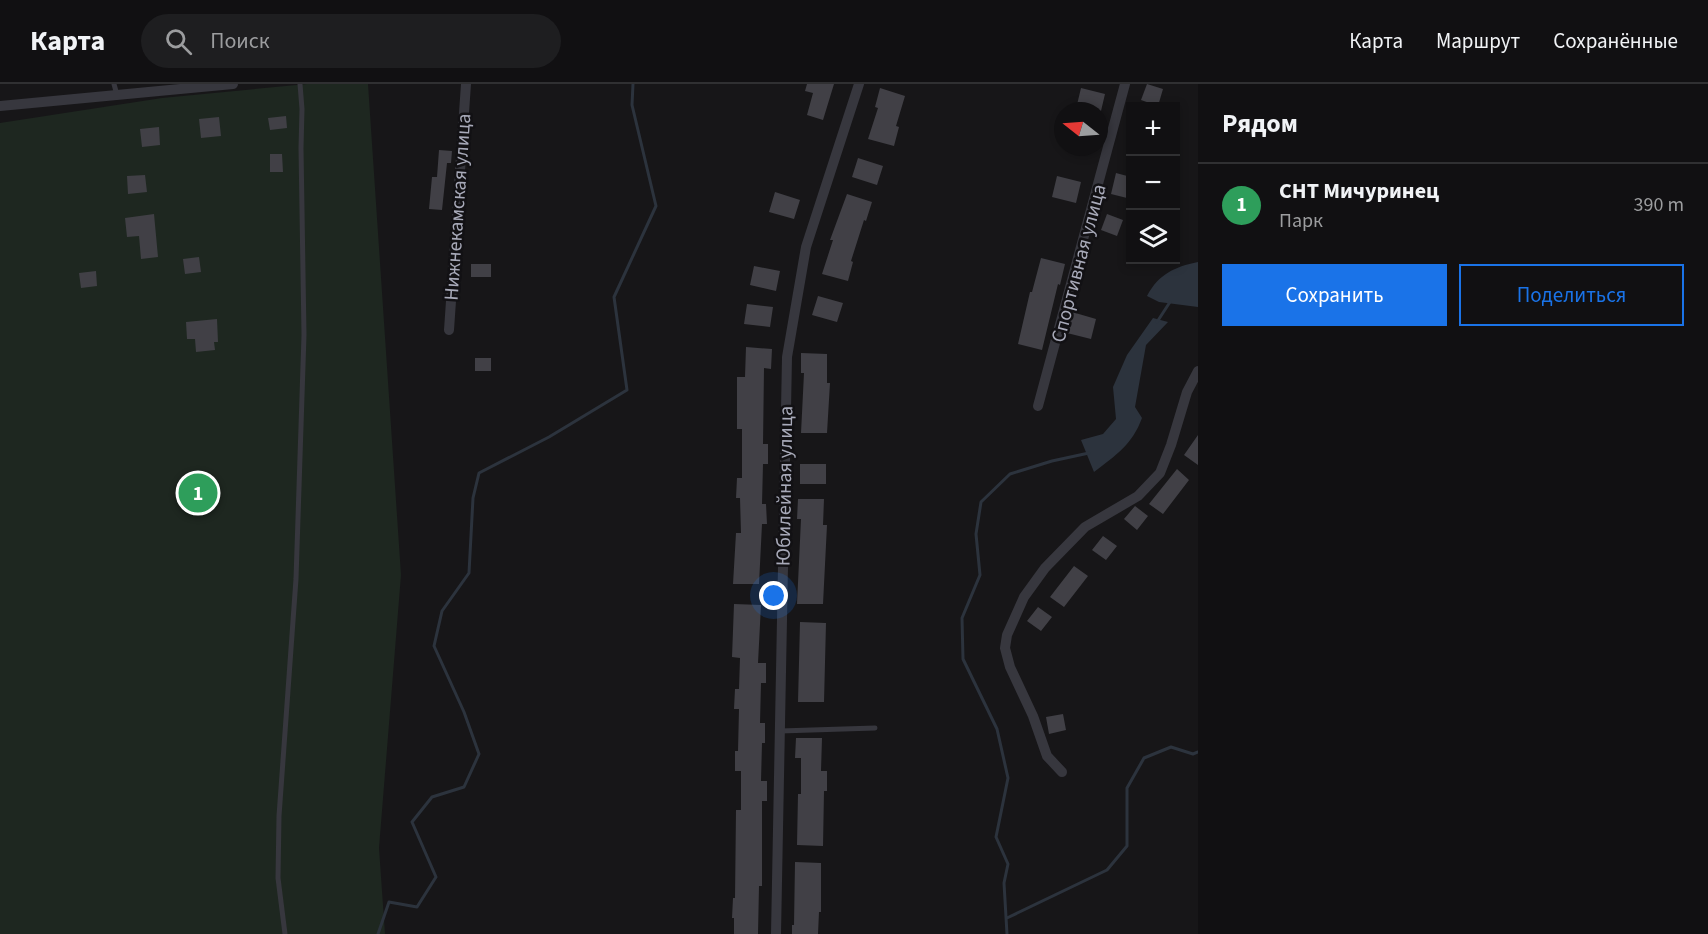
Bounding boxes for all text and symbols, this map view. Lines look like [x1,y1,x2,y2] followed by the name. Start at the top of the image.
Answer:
[141,14,561,68] search box
[30,21,105,61] text: Карта
[162,25,195,58] icon: search
[210,25,270,57] text: Поиск
[1349,26,1403,56] text: Карта
[1436,26,1520,56] text: Маршрут
[1553,26,1678,56] text: Сохранённые
[1054,102,1108,156] north arrow
[1126,102,1180,264] map controls
[1126,102,1180,156] button: +
[1222,105,1298,142] text: Рядом
[437,113,478,301] street label: Нижнекамская улица
[1126,156,1180,210] button: −
[1279,175,1439,207] text: СНТ Мичуринец
[1044,181,1114,345] street label: Спортивная улица
[1236,191,1247,219] text: 1
[1634,191,1684,219] text: 390 m
[1279,207,1323,235] text: Парк
[1126,210,1180,264] button: layers
[1222,264,1447,326] button: Сохранить
[1459,264,1684,326] button: Поделиться
[770,406,800,566] street label: Юбилейная улица
[178,470,218,516] pin: 1
[759,581,788,610] your location

